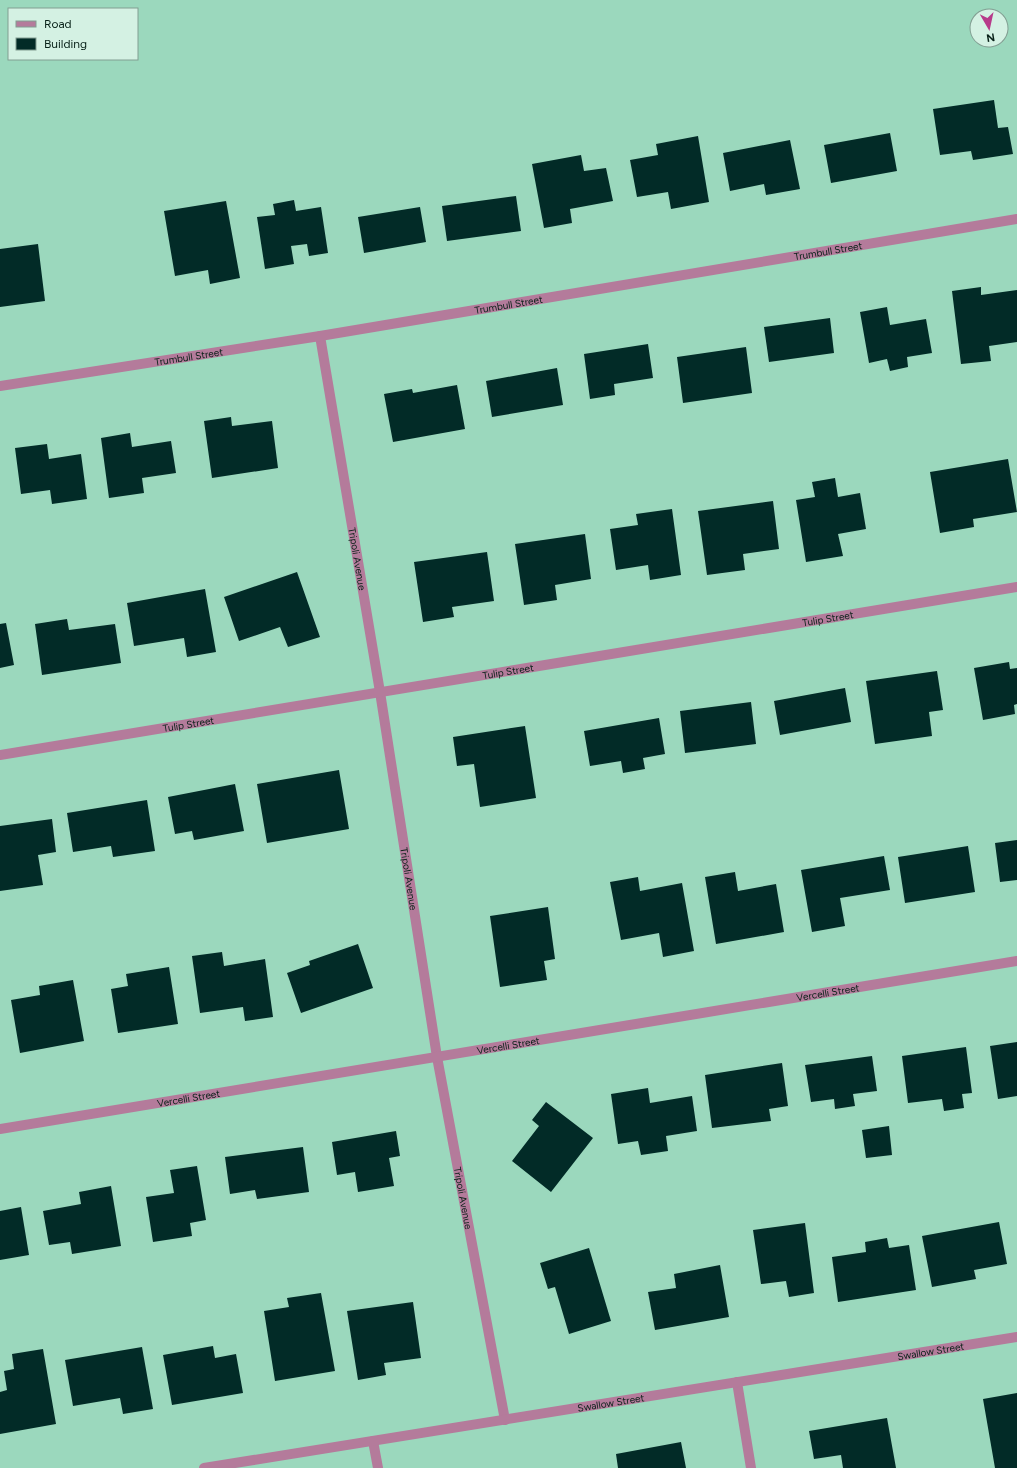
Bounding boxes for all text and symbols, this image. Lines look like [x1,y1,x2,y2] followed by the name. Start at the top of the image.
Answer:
[8,8,138,60] legend
[969,8,1009,48] north arrow
[44,17,72,31] text: Road
[985,30,996,44] text: N
[44,37,87,51] text: Building
[793,239,863,263] street label: Trumbull Street
[473,293,544,317] street label: Trumbull Street
[154,345,224,369] street label: Trumbull Street
[345,527,369,592] street label: Tripoli Avenue
[801,608,855,629] street label: Tulip Street
[482,661,535,682] street label: Tulip Street
[162,714,215,735] street label: Tulip Street
[397,846,420,912] street label: Tripoli Avenue
[795,981,860,1004] street label: Vercelli Street
[476,1034,541,1057] street label: Vercelli Street
[156,1087,221,1110] street label: Vercelli Street
[451,1166,475,1231] street label: Tripoli Avenue
[896,1340,965,1363] street label: Swallow Street
[577,1391,645,1415] street label: Swallow Street

